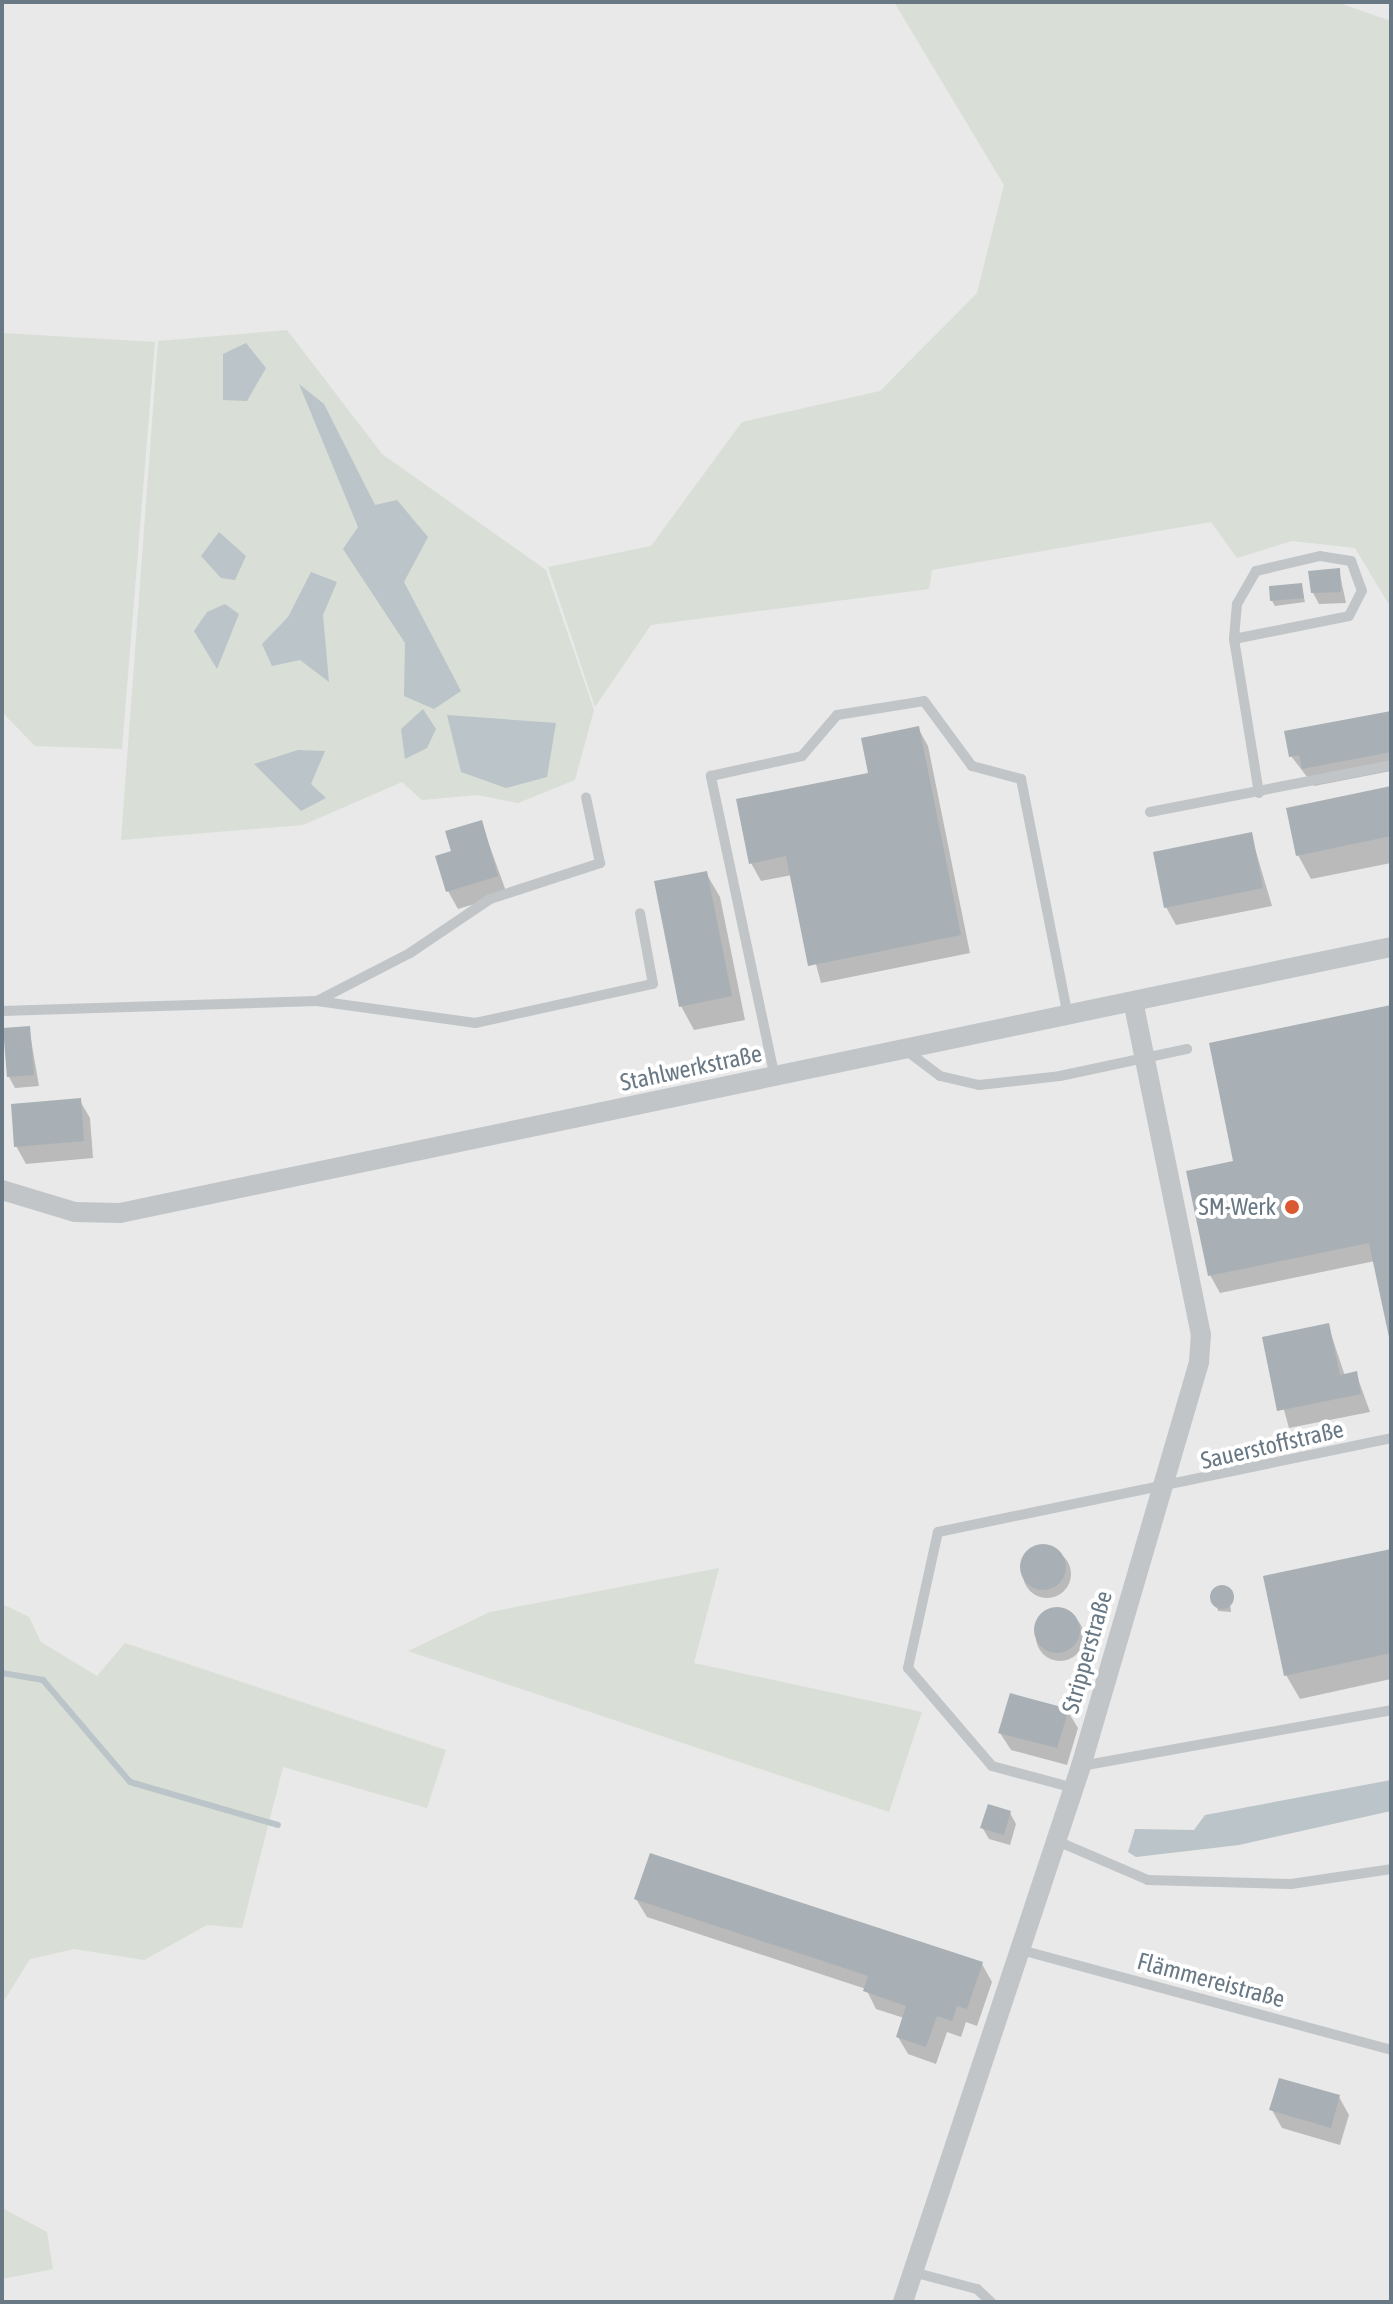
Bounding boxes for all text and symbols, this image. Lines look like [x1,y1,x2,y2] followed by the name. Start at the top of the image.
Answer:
[618,1039,764,1097] street label: Stahlwerkstraße
[1199,1193,1276,1221] place label: SM-Werk
[1283,1198,1301,1216] marker: SM-Werk
[1198,1415,1346,1475] street label: Sauerstoffstraße
[1056,1588,1118,1716] street label: Stripperstraße
[1134,1946,1288,2014] street label: Flämmereistraße

